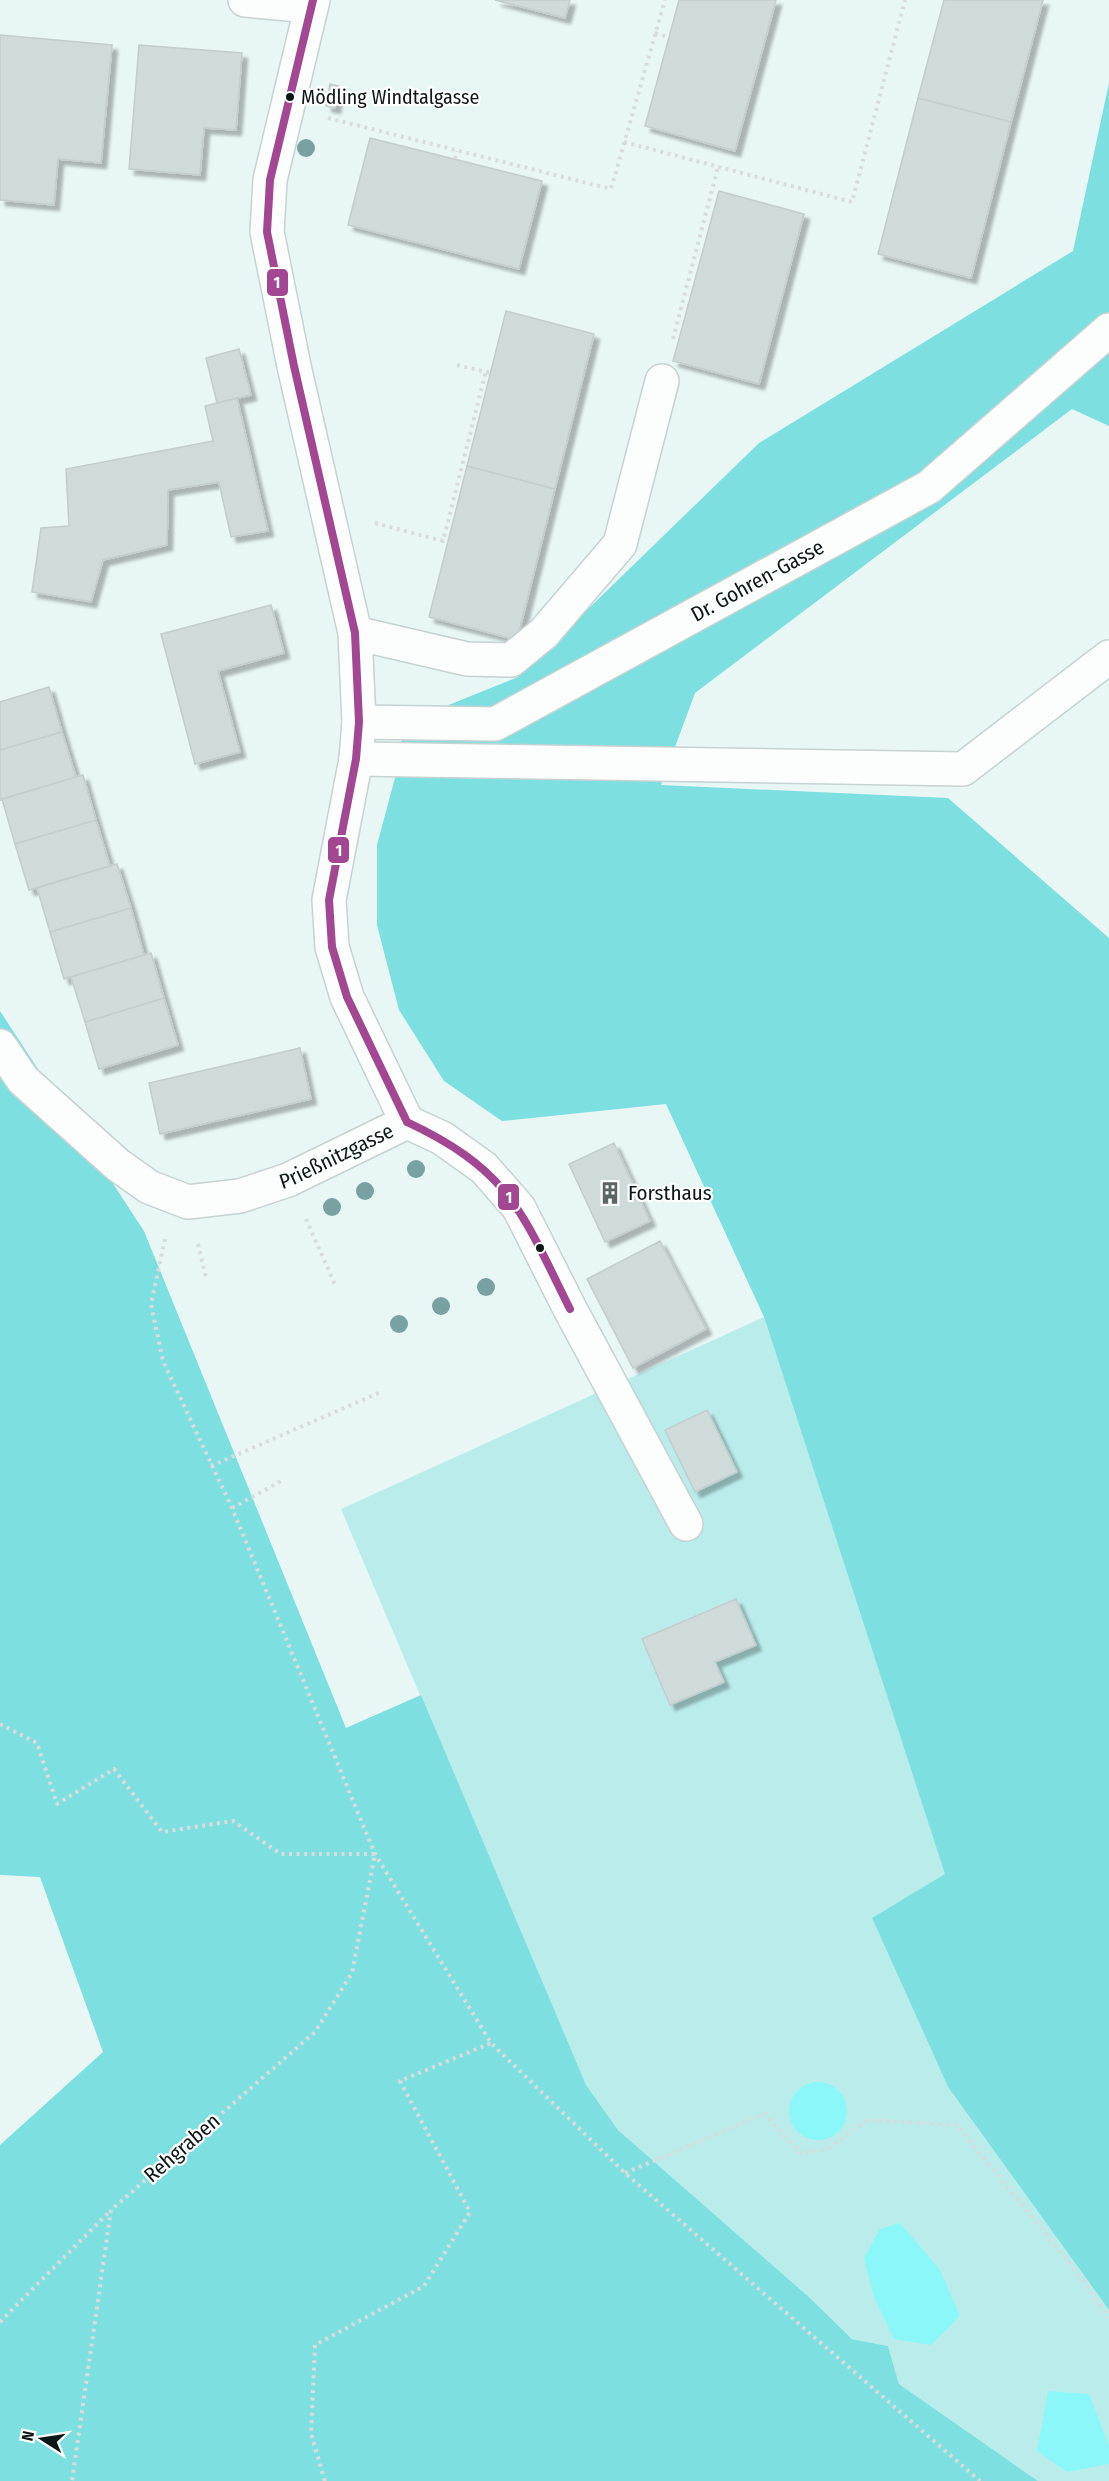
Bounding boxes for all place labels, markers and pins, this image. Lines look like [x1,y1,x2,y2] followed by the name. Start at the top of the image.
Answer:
[301,85,479,109] place label: Mödling Windtalgasse
[284,91,296,103] marker: Mödling Windtalgasse
[597,1180,623,1206] building icon: Forsthaus
[628,1180,712,1206] place label: Forsthaus
[534,1242,546,1254] unlabelled marker

